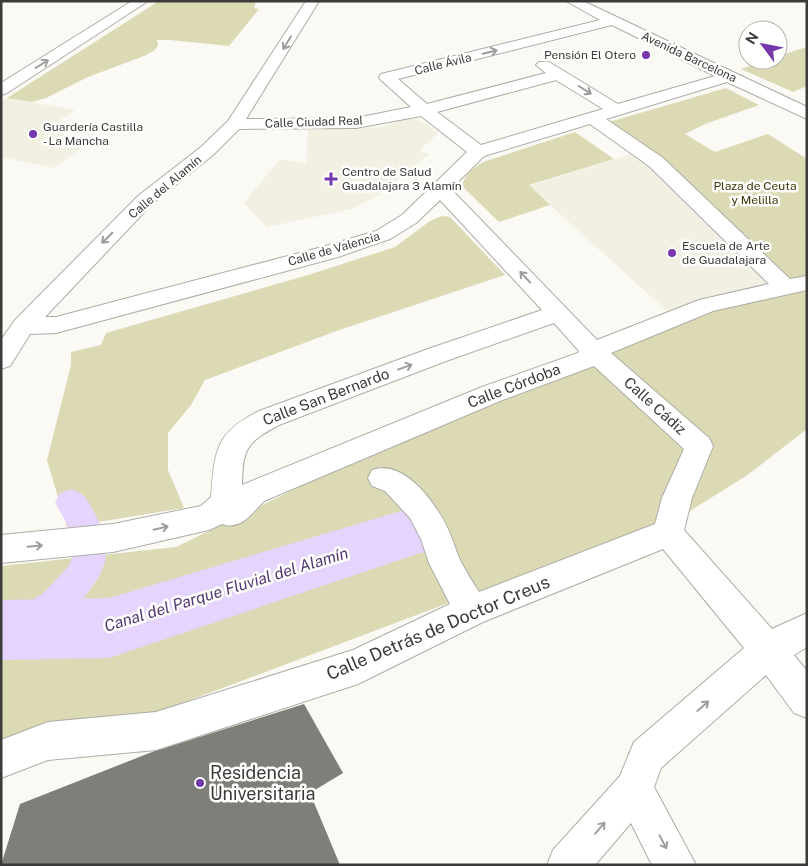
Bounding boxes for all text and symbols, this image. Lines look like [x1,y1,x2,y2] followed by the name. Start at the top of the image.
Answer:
[738,20,788,70] north arrow
[639,29,739,85] street label: Avenida Barcelona
[742,29,762,47] text: N
[282,35,292,49] one-way arrow
[481,47,497,56] one-way arrow
[544,48,636,62] place label: Pensión El Otero
[640,49,652,61] marker: Pensión El Otero
[413,50,473,78] street label: Calle Ávila
[35,59,49,69] one-way arrow
[577,86,591,96] one-way arrow
[265,113,364,131] street label: Calle Ciudad Real
[43,120,143,148] place label: Guardería Castilla - La Mancha
[27,128,39,140] marker: Guardería Castilla - La Mancha
[126,152,204,221] street label: Calle del Alamín
[342,165,462,193] place label: Centro de Salud Guadalajara 3 Alamín
[324,172,338,186] marker: Centro de Salud Guadalajara 3 Alamín
[713,179,797,207] park label: Plaza de Ceuta y Melilla
[286,229,382,269] street label: Calle de Valencia
[101,232,114,244] one-way arrow
[682,239,770,267] place label: Escuela de Arte de Guadalajara
[666,247,678,259] marker: Escuela de Arte de Guadalajara
[519,271,531,284] one-way arrow
[465,360,563,411] street label: Calle Córdoba
[396,362,412,371] one-way arrow
[260,365,392,429] street label: Calle San Bernardo
[621,373,690,438] street label: Calle Cádiz
[152,523,168,533] one-way arrow
[26,541,42,550] one-way arrow
[102,543,351,636] water label: Canal del Parque Fluvial del Alamín
[323,571,553,684] street label: Calle Detrás de Doctor Creus
[697,700,710,712] one-way arrow
[210,762,315,804] place label: Residencia Universitaria
[194,777,206,789] marker: Residencia Universitaria
[595,822,606,835] one-way arrow
[659,834,668,849] one-way arrow

